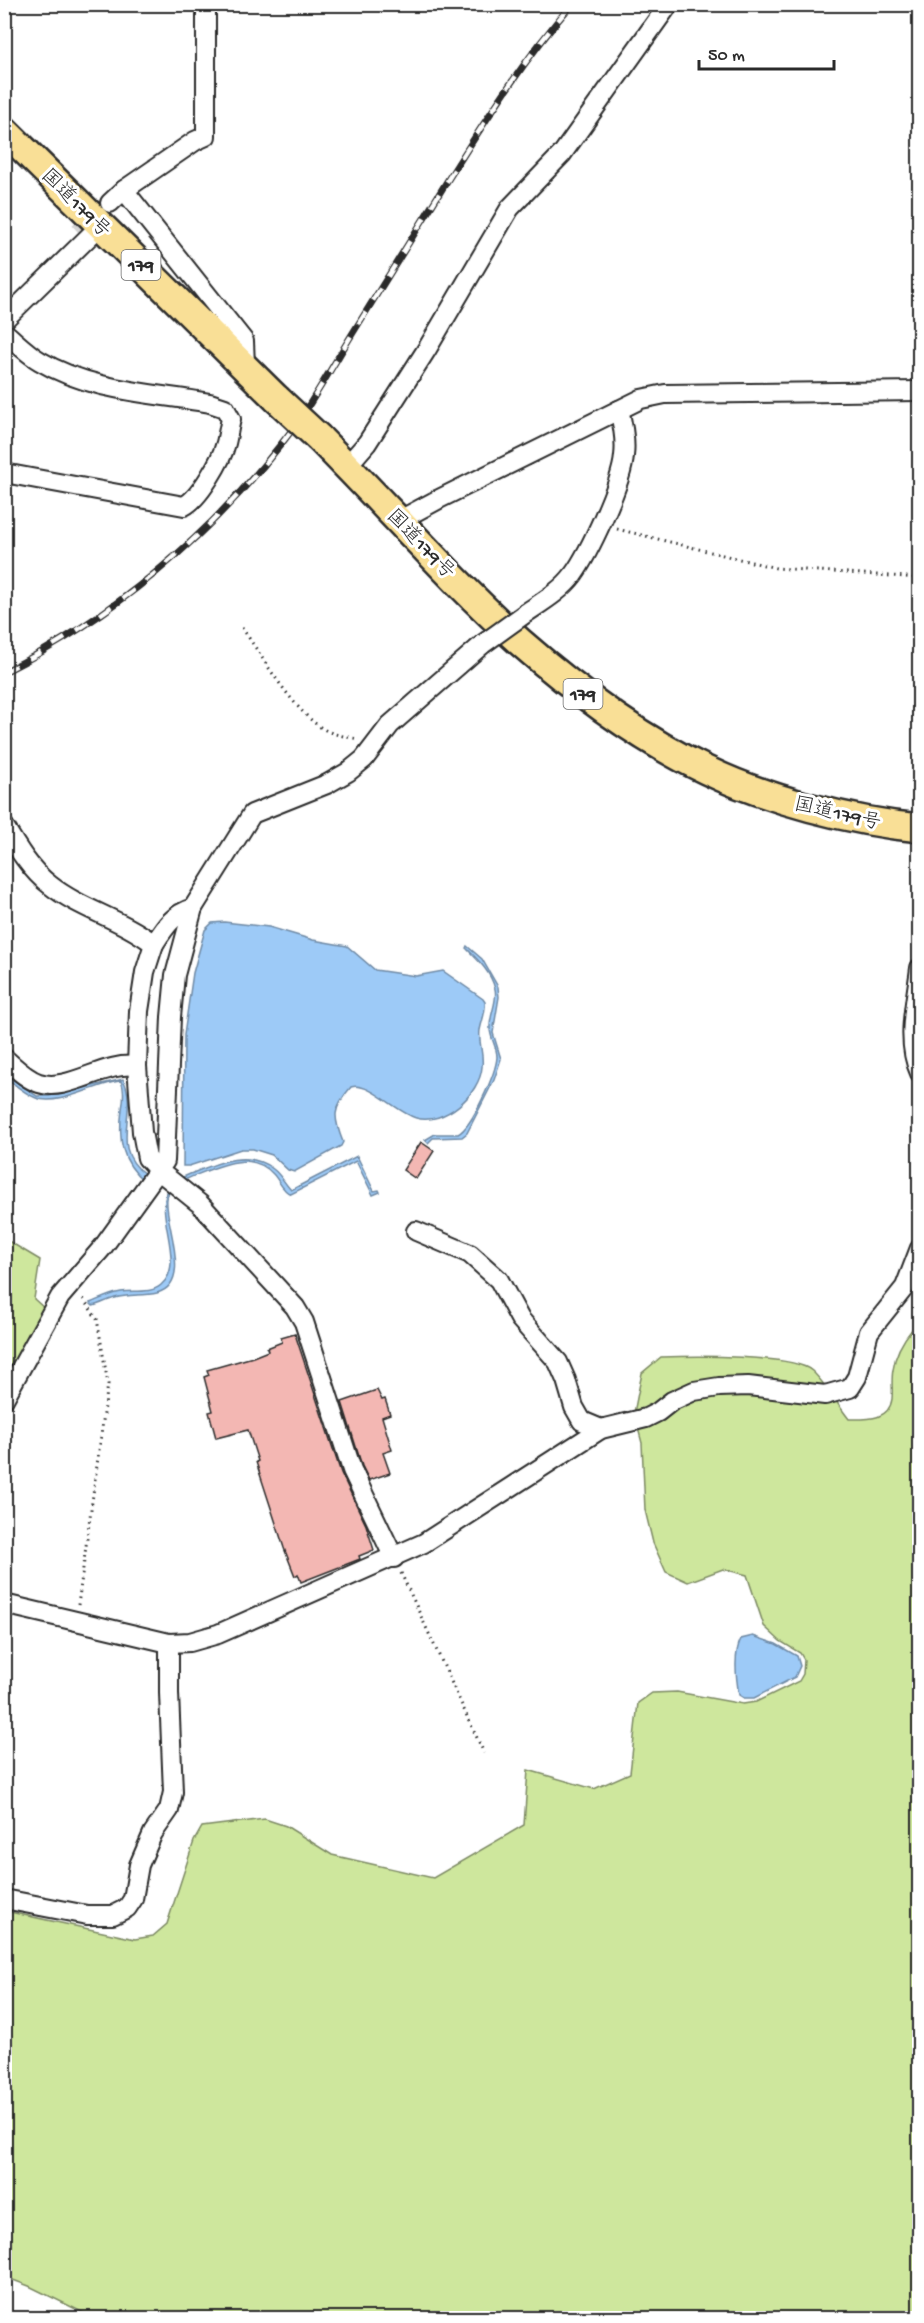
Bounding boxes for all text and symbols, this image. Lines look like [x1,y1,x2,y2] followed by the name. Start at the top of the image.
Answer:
[699,33,834,71] scale bar
[708,46,745,67] text: 50 m
[35,164,115,244] street label: 国道179号
[122,250,160,280] road number: 179
[380,505,459,585] street label: 国道179号
[564,679,602,709] road number: 179
[792,793,883,837] street label: 国道179号

